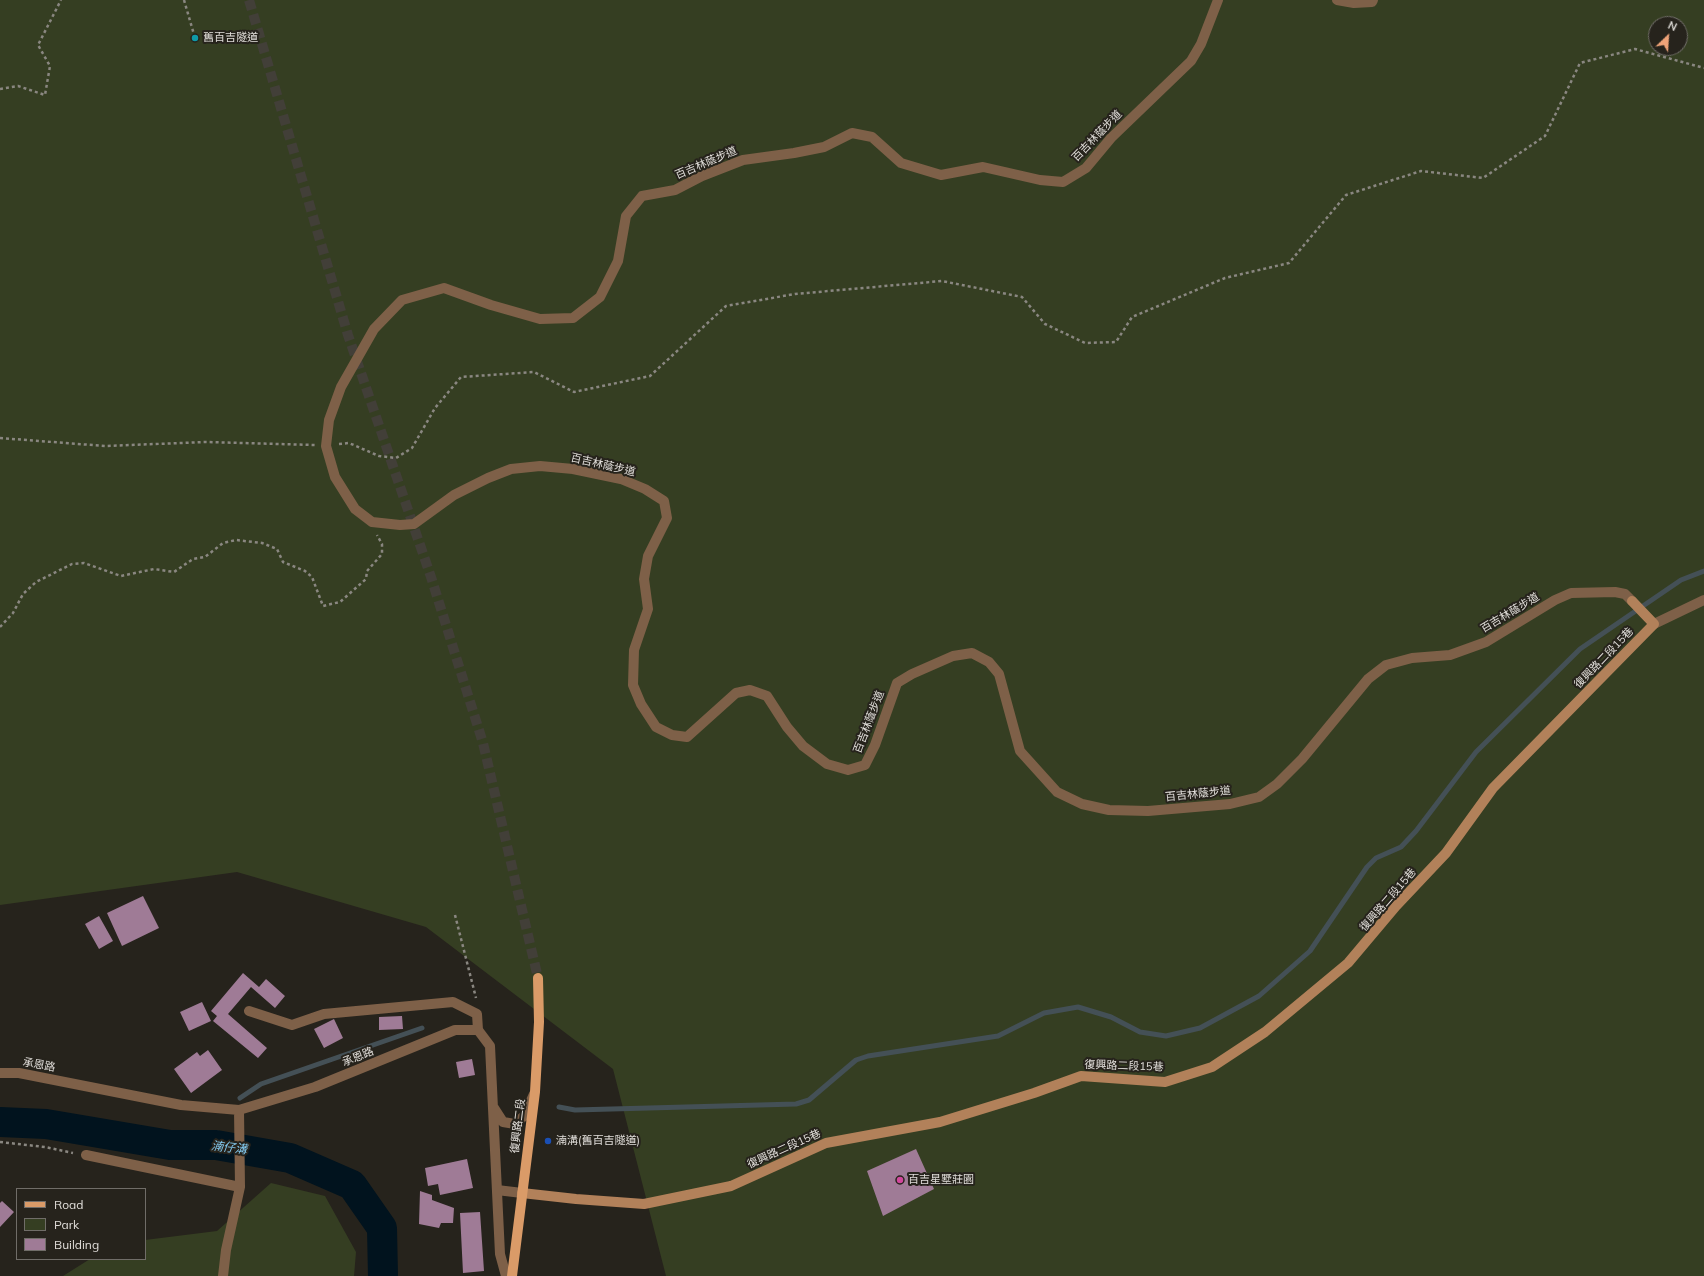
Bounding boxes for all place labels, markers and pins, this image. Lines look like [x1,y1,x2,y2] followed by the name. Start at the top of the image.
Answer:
[203,31,258,45] place label: 舊百吉隧道
[190,33,200,43] marker: 舊百吉隧道
[556,1134,640,1148] place label: 湳溝(舊百吉隧道)
[543,1136,553,1146] marker: 湳溝(舊百吉隧道)
[908,1173,974,1187] place label: 百吉星墅莊園
[895,1175,905,1185] marker: 百吉星墅莊園

